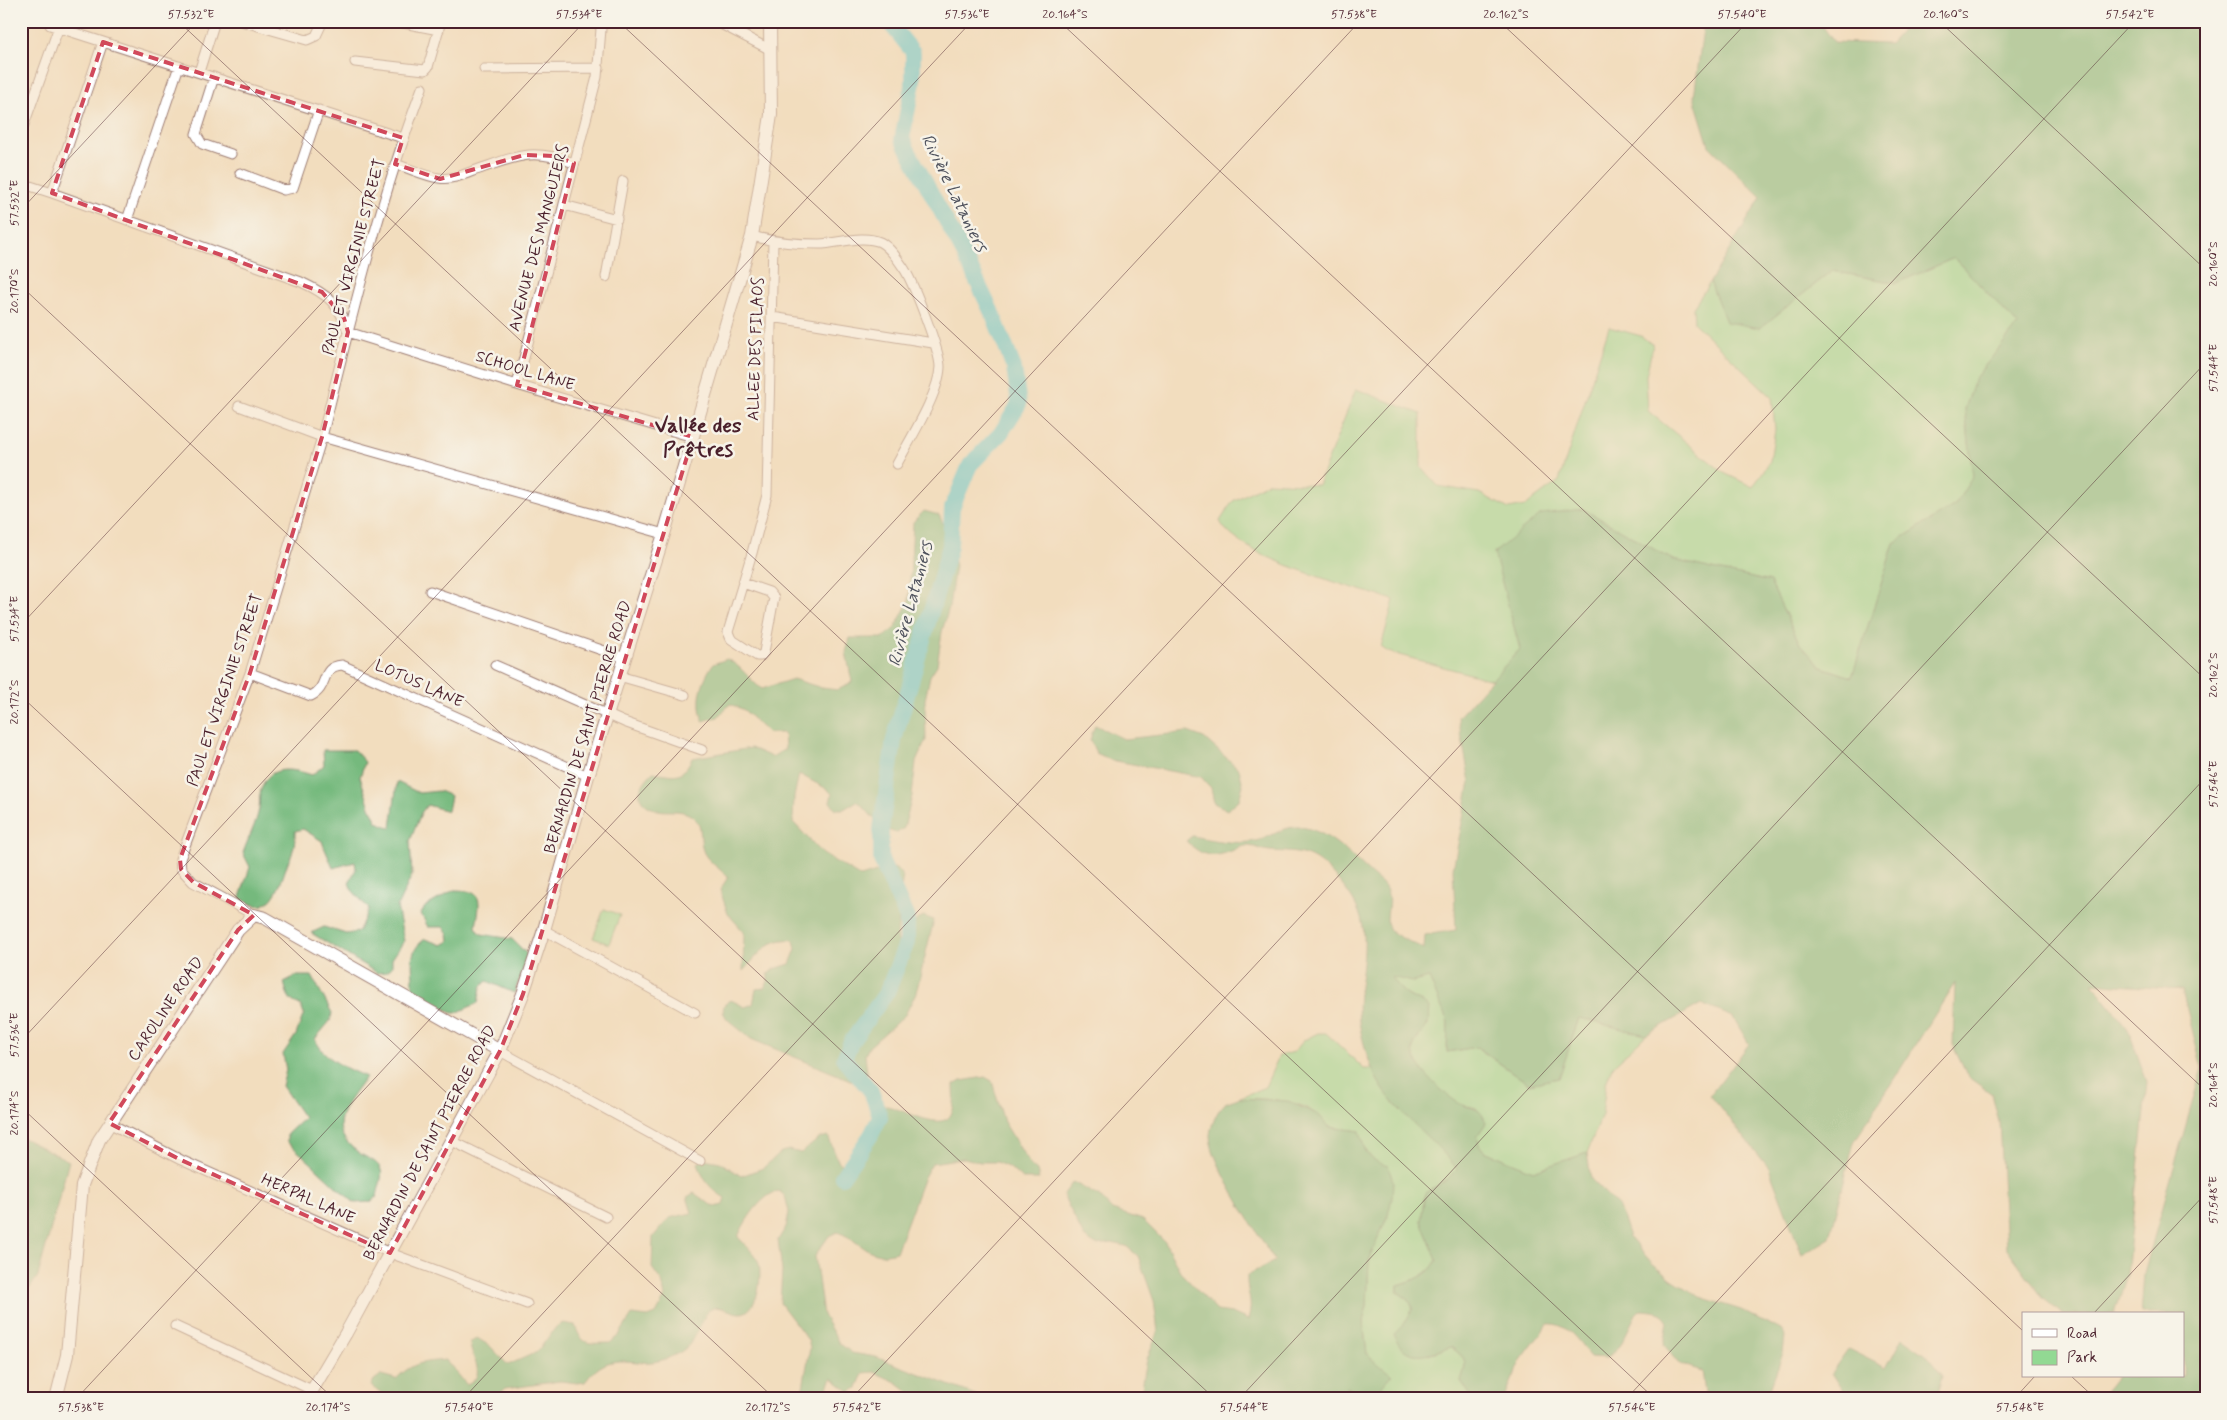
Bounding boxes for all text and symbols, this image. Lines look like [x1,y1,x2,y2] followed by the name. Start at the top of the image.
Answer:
[168,7,214,23] text: 57.532°E
[556,7,602,23] text: 57.534°E
[944,7,990,23] text: 57.536°E
[1042,7,1088,23] text: 20.164°S
[1331,7,1377,23] text: 57.538°E
[1483,7,1529,23] text: 20.162°S
[1718,7,1766,23] text: 57.540°E
[1923,7,1969,23] text: 20.160°S
[2106,7,2154,23] text: 57.542°E
[915,130,994,258] water label: Rivière Lataniers
[504,142,574,334] street label: AVENUE DES MANGUIERS
[318,156,390,358] street label: PAUL ET VIRGINIE STREET
[7,180,23,226] text: 57.532°E
[2206,241,2222,287] text: 20.160°S
[7,268,23,313] text: 20.170°S
[743,277,769,421] street label: ALLEE DES FILAOS
[2206,344,2222,392] text: 57.544°E
[473,346,577,396] street label: SCHOOL LANE
[655,412,742,464] district label: Vallée des Prêtres
[883,537,940,669] water label: Rivière Lataniers
[182,591,268,789] street label: PAUL ET VIRGINIE STREET
[7,596,23,642] text: 57.534°E
[539,598,637,856] street label: BERNARDIN DE SAINT PIERRE ROAD
[2206,652,2222,698] text: 20.162°S
[371,655,467,713] street label: LOTUS LANE
[7,679,23,724] text: 20.172°S
[2206,760,2222,808] text: 57.546°E
[123,953,209,1065] street label: CAROLINE ROAD
[7,1012,23,1058] text: 57.536°E
[359,1022,501,1264] street label: BERNARDIN DE SAINT PIERRE ROAD
[2206,1062,2222,1108] text: 20.164°S
[7,1090,23,1135] text: 20.174°S
[258,1169,358,1229] street label: HERPAL LANE
[2206,1176,2222,1224] text: 57.548°E
[2022,1312,2184,1378] legend
[2067,1324,2097,1344] text: Road
[2067,1348,2097,1368] text: Park
[58,1400,104,1416] text: 57.538°E
[306,1400,351,1416] text: 20.174°S
[445,1400,493,1416] text: 57.540°E
[746,1400,791,1416] text: 20.172°S
[833,1400,881,1416] text: 57.542°E
[1220,1400,1268,1416] text: 57.544°E
[1608,1400,1656,1416] text: 57.546°E
[1996,1400,2044,1416] text: 57.548°E

